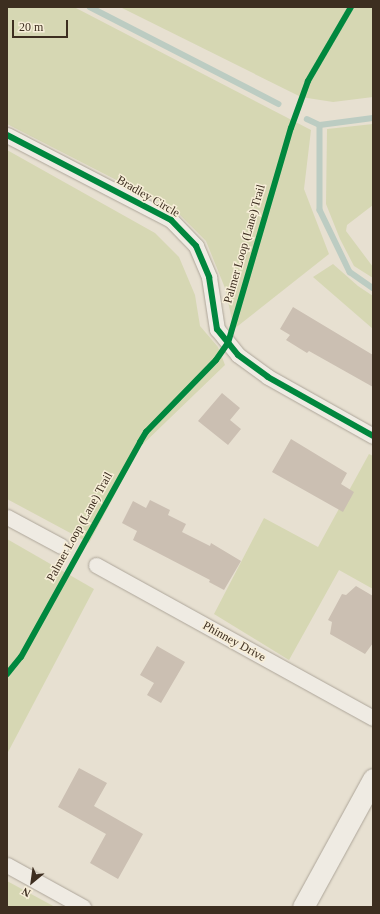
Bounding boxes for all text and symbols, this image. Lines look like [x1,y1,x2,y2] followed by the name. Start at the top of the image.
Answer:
[14,12,70,38] scale bar
[19,20,43,34] text: 20 m
[114,173,182,221] street label: Bradley Circle
[221,183,269,305] street label: Palmer Loop (Lane) Trail
[44,470,116,584] street label: Palmer Loop (Lane) Trail
[200,619,268,665] street label: Phinney Drive
[12,862,52,902] north arrow
[20,885,33,900] text: N

